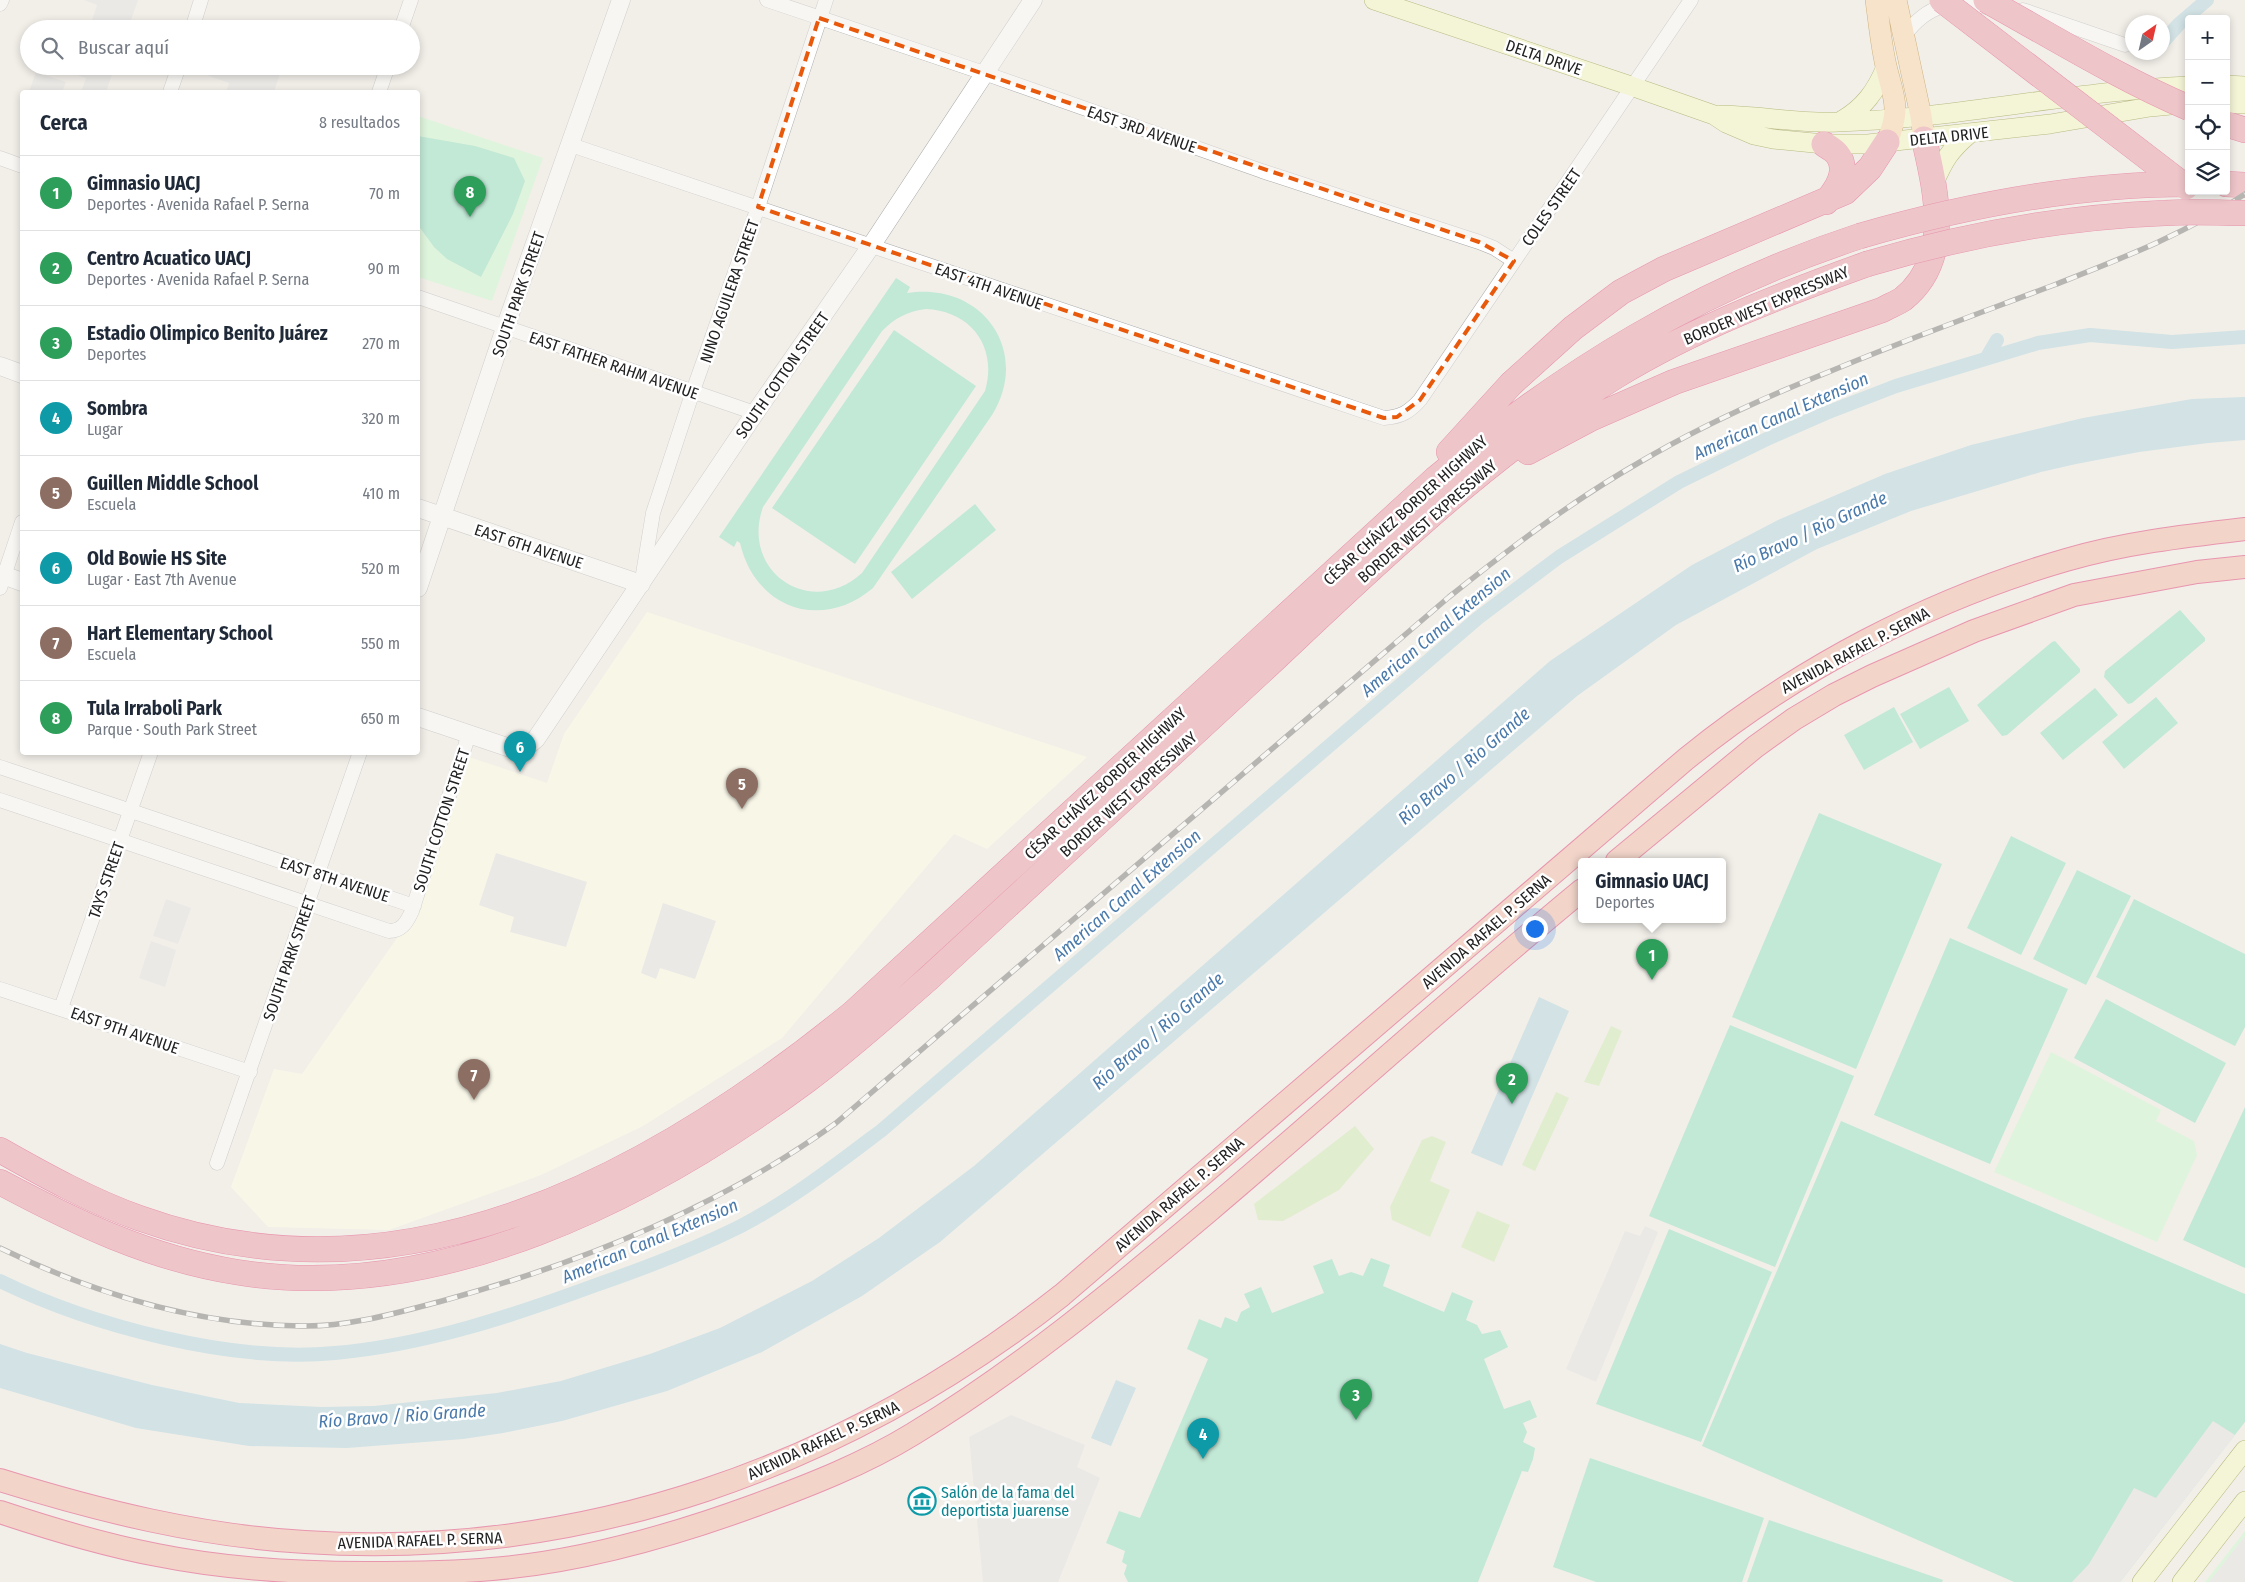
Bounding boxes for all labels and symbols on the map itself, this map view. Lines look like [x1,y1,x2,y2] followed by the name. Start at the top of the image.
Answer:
[2125,15,2170,60] north arrow
[1503,36,1584,79] street label: DELTA DRIVE
[1085,102,1199,157] street label: EAST 3RD AVENUE
[1909,123,1989,150] street label: DELTA DRIVE
[1518,164,1585,250] street label: COLES STREET
[454,176,486,217] pin: 8
[696,217,763,365] street label: NINO AGUILERA STREET
[488,229,549,359] street label: SOUTH PARK STREET
[932,259,1045,314] street label: EAST 4TH AVENUE
[1681,262,1852,349] street label: BORDER WEST EXPRESSWAY
[732,308,833,442] street label: SOUTH COTTON STREET
[527,328,701,403] street label: EAST FATHER RAHM AVENUE
[1689,367,1872,465] water label: American Canal Extension
[1319,432,1491,589] street label: CÉSAR CHÁVEZ BORDER HIGHWAY
[1354,456,1501,587] street label: BORDER WEST EXPRESSWAY
[1729,486,1891,577] water label: Río Bravo / Rio Grande
[472,520,586,573] street label: EAST 6TH AVENUE
[1356,563,1516,702] water label: American Canal Extension
[1778,603,1933,698] street label: AVENIDA RAFAEL P. SERNA
[1394,702,1535,829] water label: Río Bravo / Rio Grande
[1021,703,1190,863] street label: CÉSAR CHÁVEZ BORDER HIGHWAY
[1056,728,1201,861] street label: BORDER WEST EXPRESSWAY
[504,731,536,772] pin: 6
[409,746,474,894] street label: SOUTH COTTON STREET
[726,768,758,809] pin: 5
[1048,825,1206,966] water label: American Canal Extension
[85,839,129,921] street label: TAYS STREET
[278,853,392,906] street label: EAST 8TH AVENUE
[1418,870,1555,993] street label: AVENIDA RAFAEL P. SERNA
[259,893,320,1023] street label: SOUTH PARK STREET
[1522,916,1548,942] your location
[1636,939,1668,980] pin: 1
[1088,967,1229,1094] water label: Río Bravo / Rio Grande
[68,1003,182,1058] street label: EAST 9TH AVENUE
[458,1059,490,1100] pin: 7
[1496,1063,1528,1104] pin: 2
[1111,1133,1248,1256] street label: AVENIDA RAFAEL P. SERNA
[558,1194,741,1288] water label: American Canal Extension
[1340,1379,1372,1420] pin: 3
[744,1397,903,1484] street label: AVENIDA RAFAEL P. SERNA
[318,1399,487,1433] water label: Río Bravo / Rio Grande
[1187,1418,1219,1459] pin: 4
[941,1483,1074,1520] place label: Salón de la fama del deportista juarense
[907,1486,937,1516] museum icon: Salón de la fama del deportista juarense
[337,1528,503,1553] street label: AVENIDA RAFAEL P. SERNA

